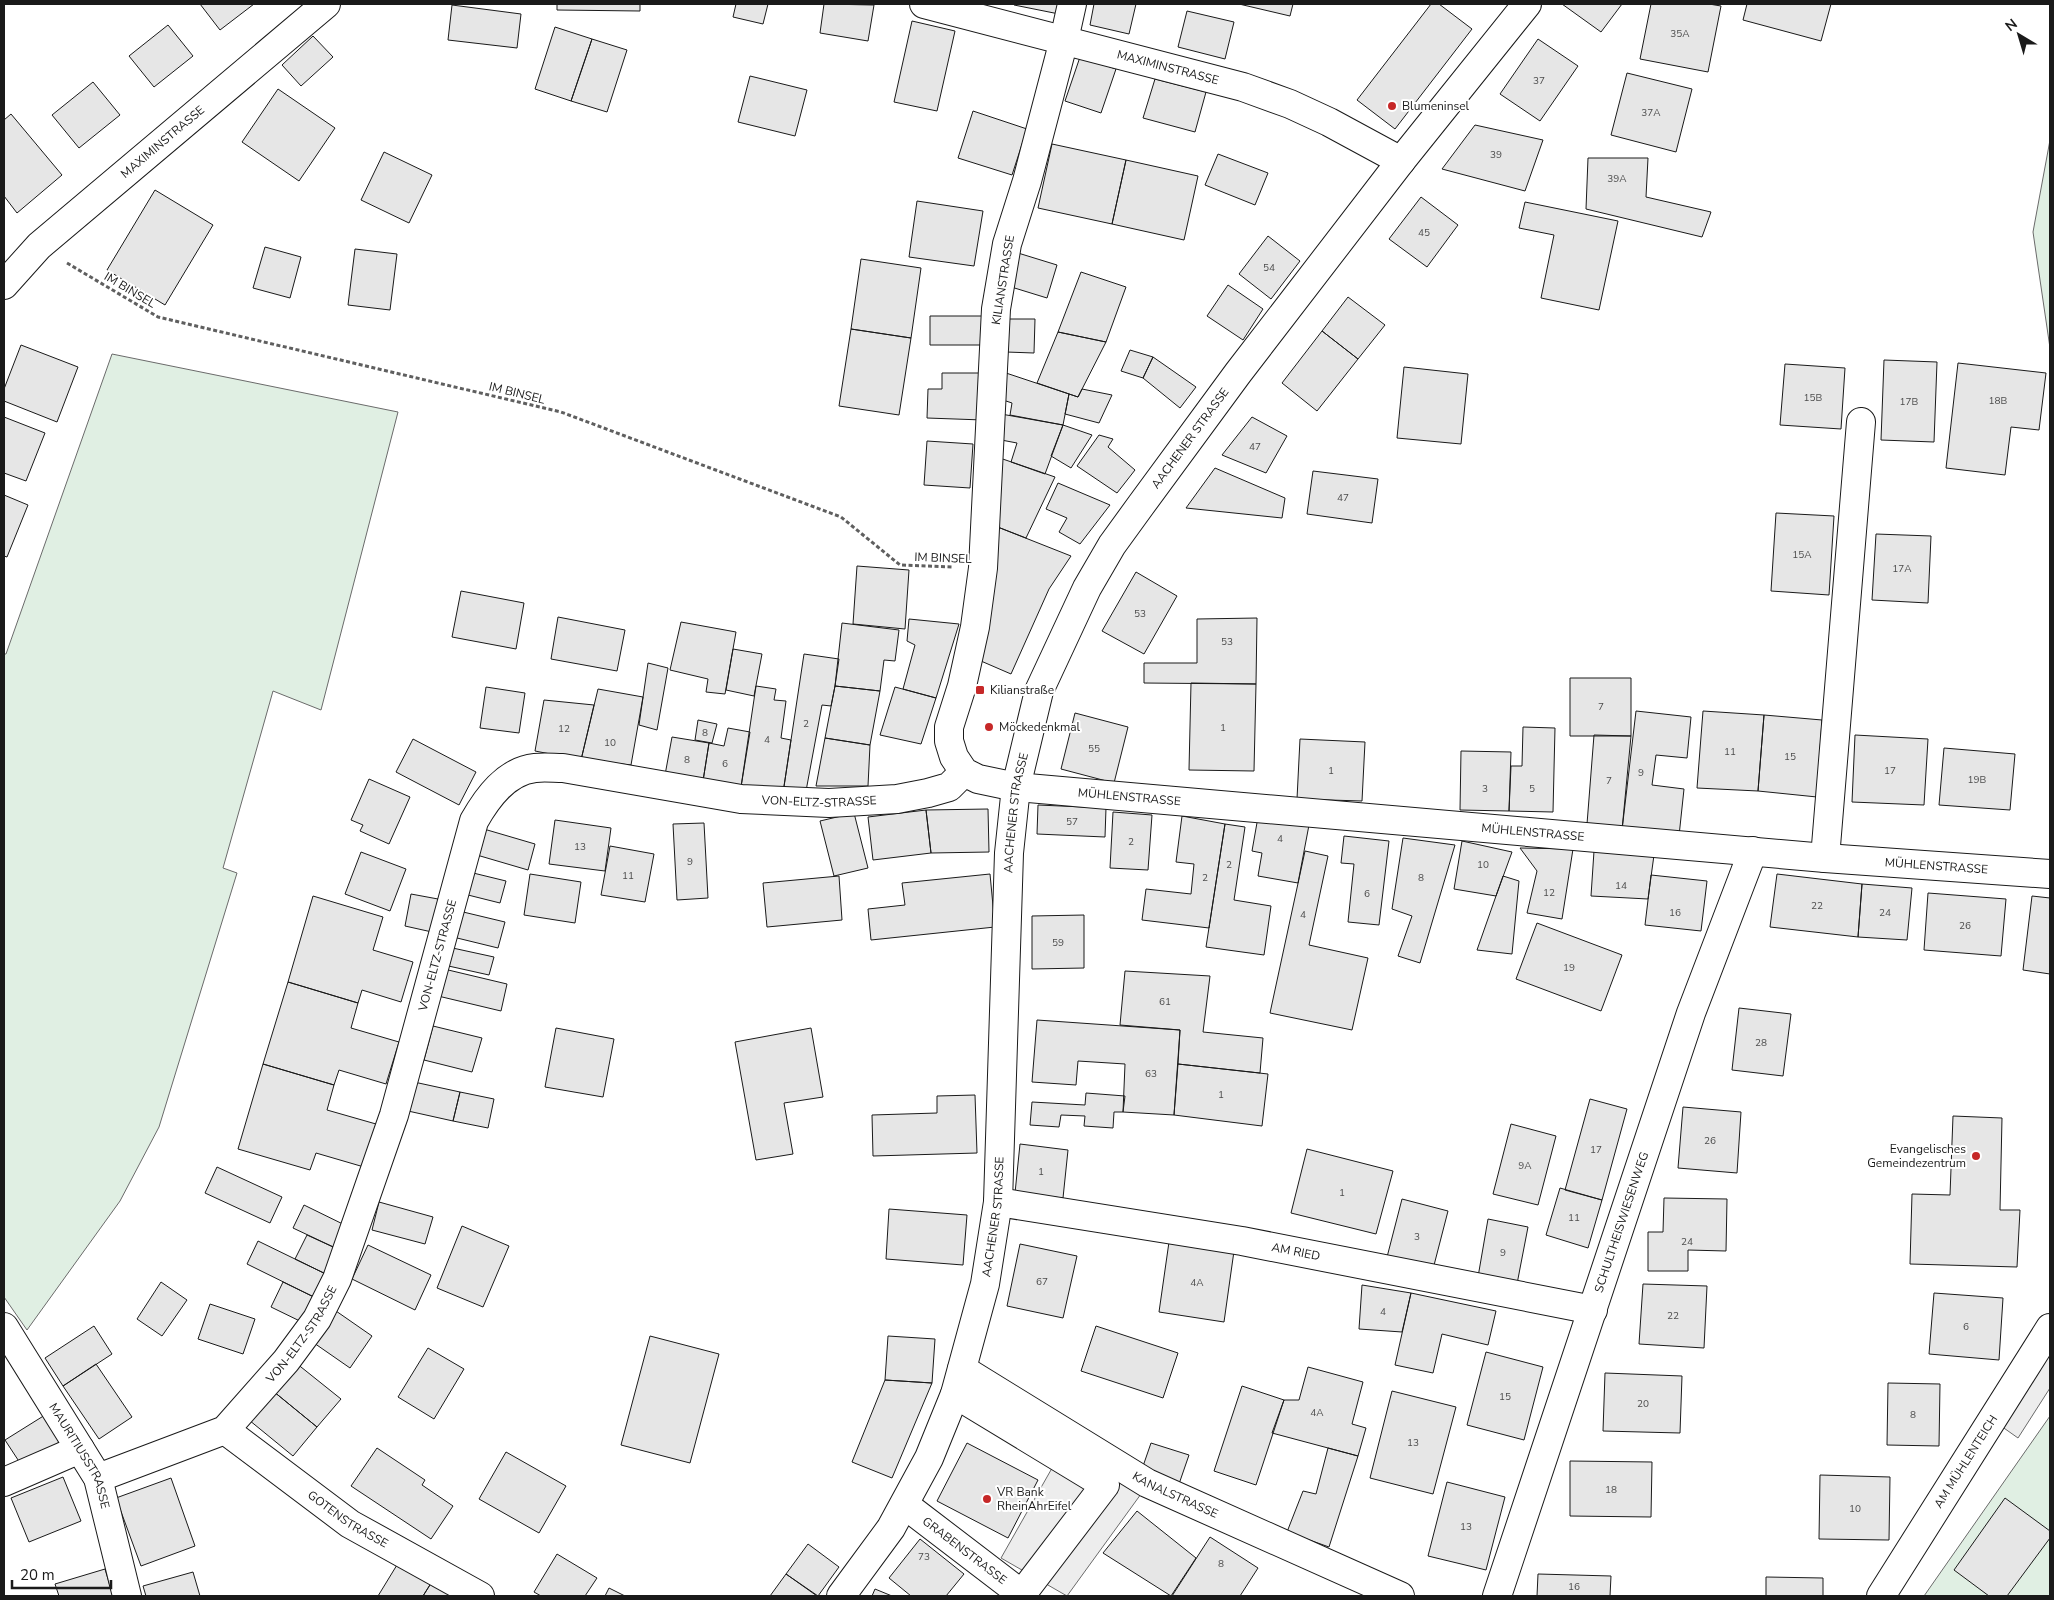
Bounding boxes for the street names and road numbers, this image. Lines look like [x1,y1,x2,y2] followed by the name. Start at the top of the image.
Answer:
[1115,47,1221,88] street label: MAXIMINSTRASSE
[117,102,208,182] street label: MAXIMINSTRASSE
[988,234,1018,326] street label: KILIANSTRASSE
[101,268,159,312] street label: IM BINSEL
[487,378,547,408] street label: IM BINSEL
[1148,385,1232,492] street label: AACHENER STRASSE
[914,549,972,567] street label: IM BINSEL
[1000,751,1032,873] street label: AACHENER STRASSE
[1077,784,1182,809] street label: MÜHLENSTRASSE
[760,792,877,811] street label: VON-ELTZ-STRASSE
[1481,820,1585,845] street label: MÜHLENSTRASSE
[1884,854,1988,878] street label: MÜHLENSTRASSE
[414,898,460,1014] street label: VON-ELTZ-STRASSE
[1591,1150,1652,1295] street label: SCHULTHEISWIESENWEG
[978,1156,1007,1278] street label: AACHENER STRASSE
[1270,1239,1322,1264] street label: AM RIED
[262,1283,340,1387] street label: VON-ELTZ-STRASSE
[45,1400,113,1510] street label: MAURITIUSSTRASSE
[1930,1412,2001,1511] street label: AM MÜHLENTEICH
[1129,1468,1221,1522] street label: KANALSTRASSE
[304,1487,391,1551] street label: GOTENSTRASSE
[919,1513,1010,1588] street label: GRABENSTRASSE

